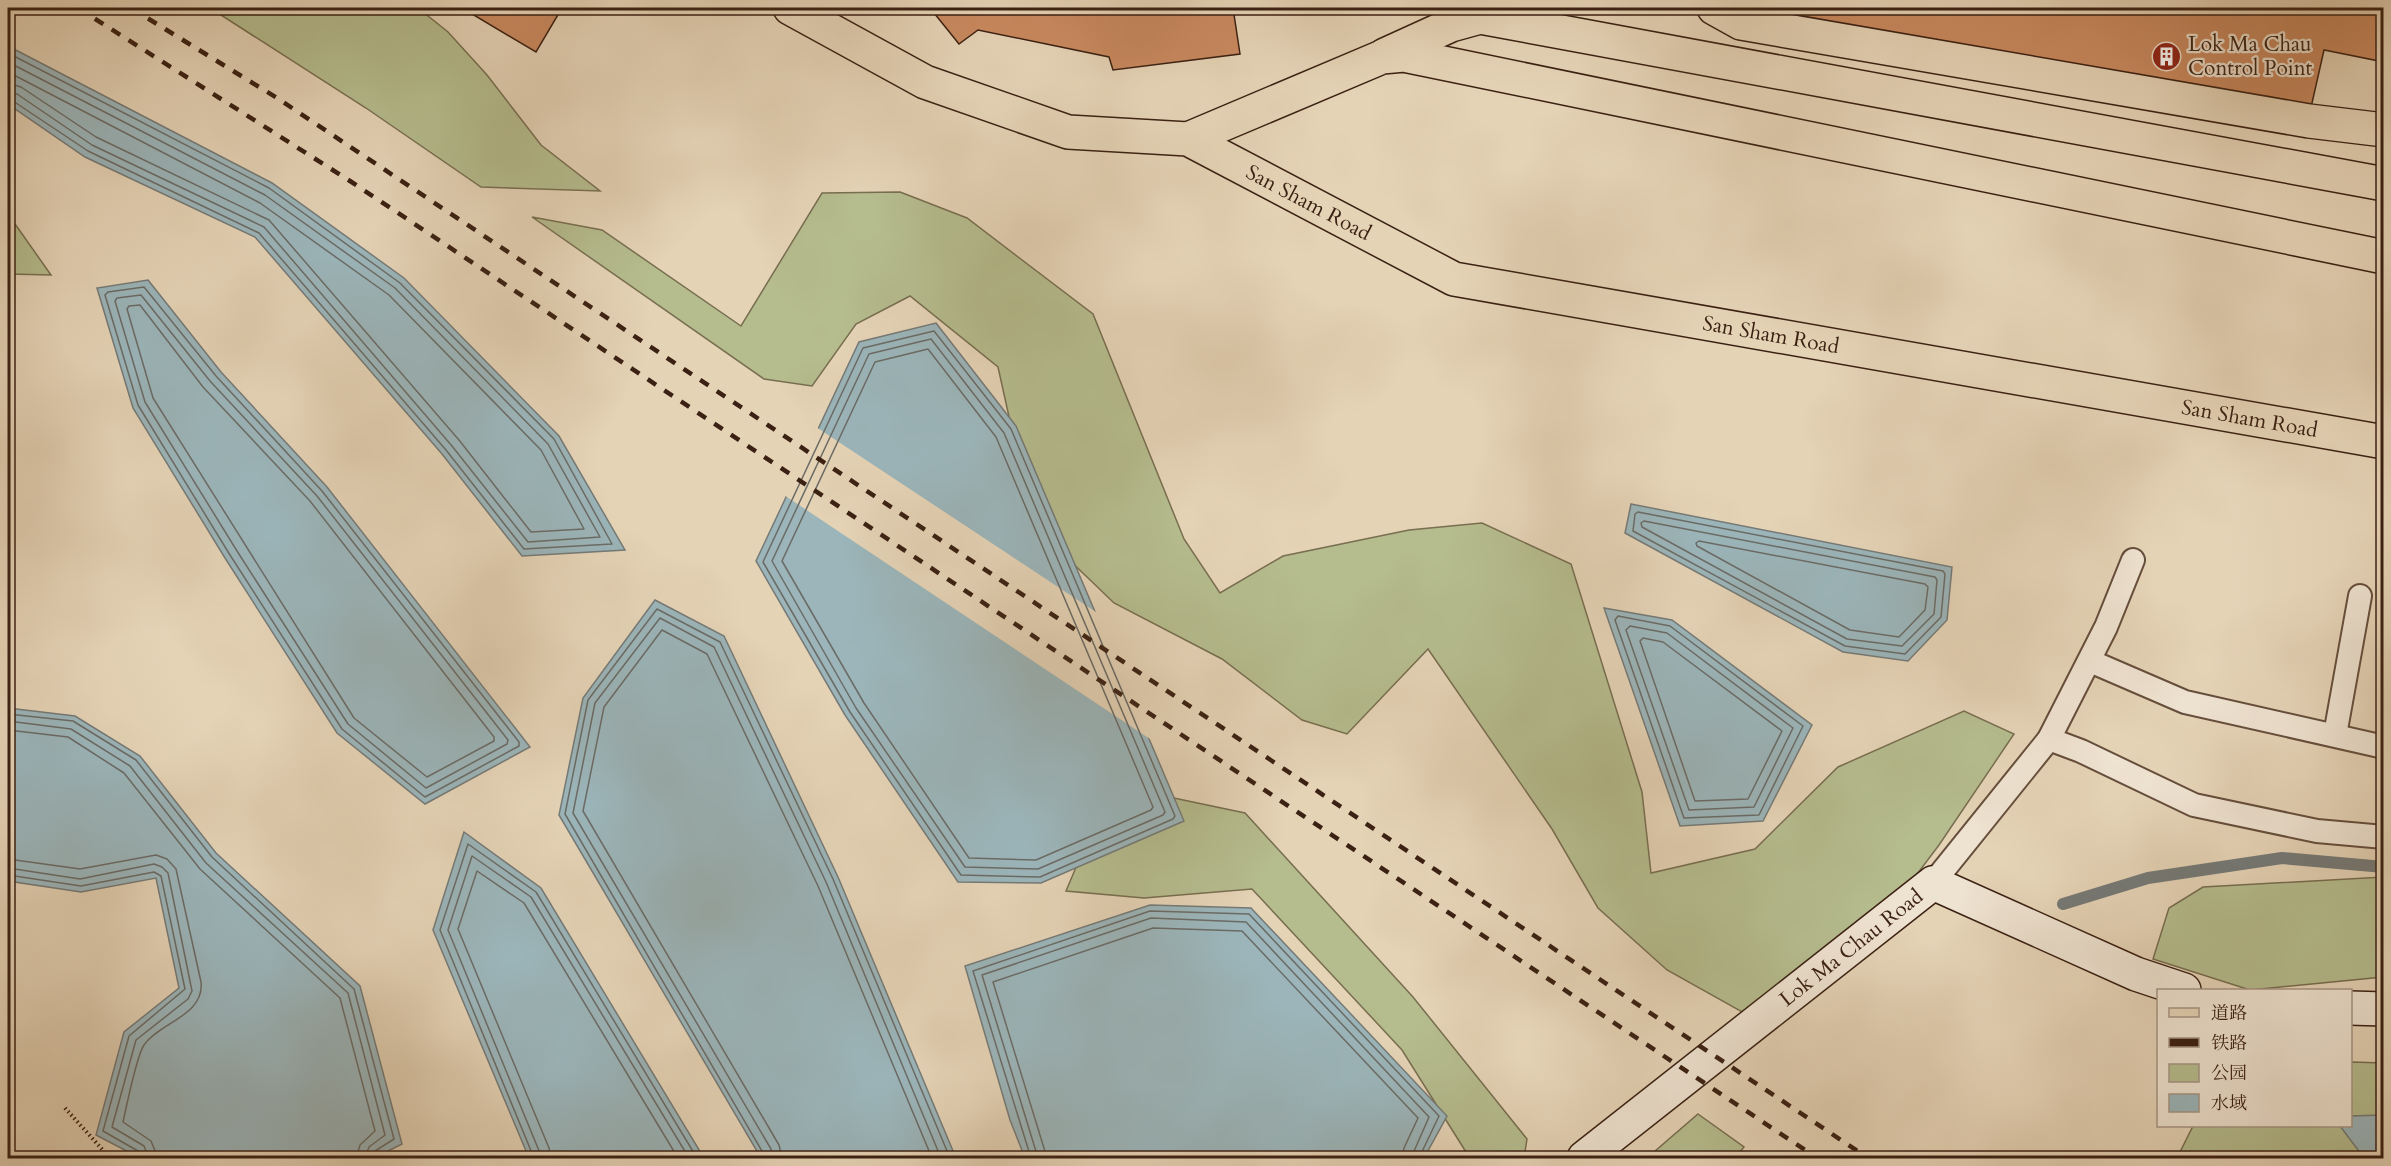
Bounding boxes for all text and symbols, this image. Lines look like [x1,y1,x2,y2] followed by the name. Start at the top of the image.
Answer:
[2188,30,2313,83] place label: Lok Ma Chau Control Point
[2151,40,2183,72] building icon: Lok Ma Chau Control Point
[1241,158,1376,248] street label: San Sham Road
[1700,309,1841,361] street label: San Sham Road
[2179,393,2320,445] street label: San Sham Road
[1773,882,1929,1014] street label: Lok Ma Chau Road
[2157,989,2352,1127] legend
[2211,1001,2247,1026] text: 道路
[2211,1031,2247,1056] text: 铁路
[2211,1061,2247,1086] text: 公园
[2211,1091,2247,1116] text: 水域

